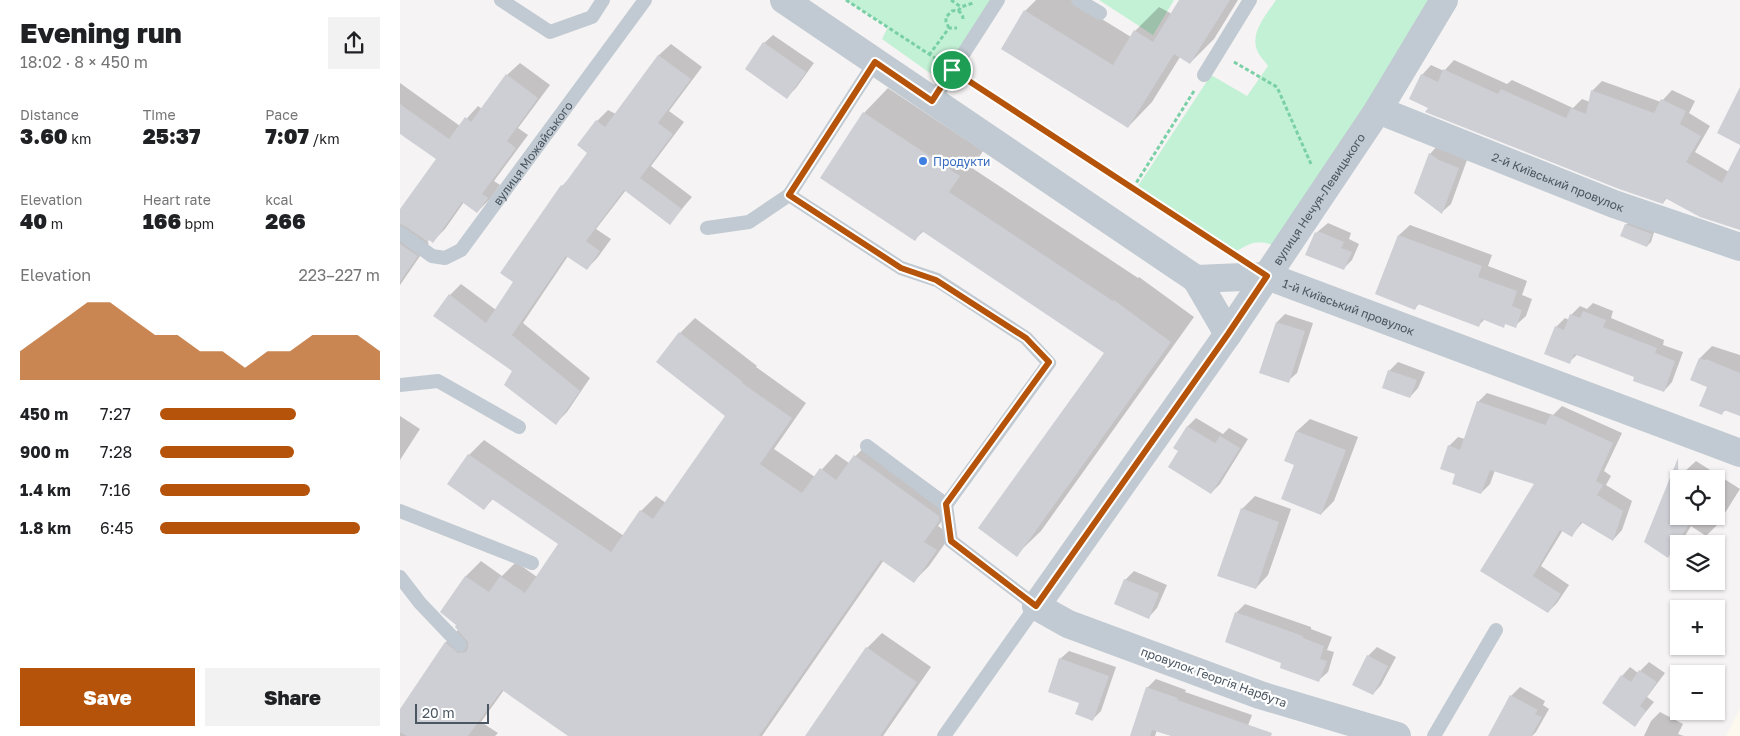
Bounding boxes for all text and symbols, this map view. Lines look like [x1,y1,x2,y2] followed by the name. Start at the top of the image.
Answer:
[20,16,182,49] text: Evening run
[328,17,380,69] button: share
[931,49,973,91] pin
[20,52,148,72] text: 18:02 · 8 × 450 m
[938,56,966,84] icon: arrive
[489,98,576,208] street label: вулиця Можайського
[20,106,79,123] text: Distance
[143,106,176,123] text: Time
[265,106,298,123] text: Pace
[20,123,68,149] text: 3.60
[143,123,201,149] text: 25:37
[265,123,309,149] text: 7:07
[68,130,91,147] text: km
[309,130,340,147] text: /km
[1269,130,1368,268] street label: вулиця Нечуя-Левицького
[1490,149,1626,215] street label: 2-й Київський провулок
[933,154,990,169] place label: Продукти
[917,155,929,167] marker: Продукти
[20,191,82,208] text: Elevation
[143,191,211,208] text: Heart rate
[265,191,293,208] text: kcal
[20,208,47,234] text: 40
[143,208,181,234] text: 166
[265,208,306,234] text: 266
[47,215,63,232] text: m
[181,215,214,232] text: bpm
[20,265,91,285] text: Elevation
[298,265,380,285] text: 223–227 m
[1281,275,1417,338] street label: 1-й Київський провулок
[20,404,68,424] text: 450 m
[100,404,131,424] text: 7:27
[20,442,69,462] text: 900 m
[100,442,132,462] text: 7:28
[1670,470,1725,720] map controls
[1670,470,1725,525] button: locate
[20,480,71,500] text: 1.4 km
[100,480,131,500] text: 7:16
[20,518,71,538] text: 1.8 km
[100,518,134,538] text: 6:45
[1670,535,1725,590] button: layers
[1670,600,1725,655] button: +
[1139,644,1289,710] street label: провулок Георгія Нарбута
[1670,665,1725,720] button: −
[20,668,195,726] button: Save
[205,668,380,726] button: Share
[415,701,489,724] scale bar
[422,704,455,721] text: 20 m

